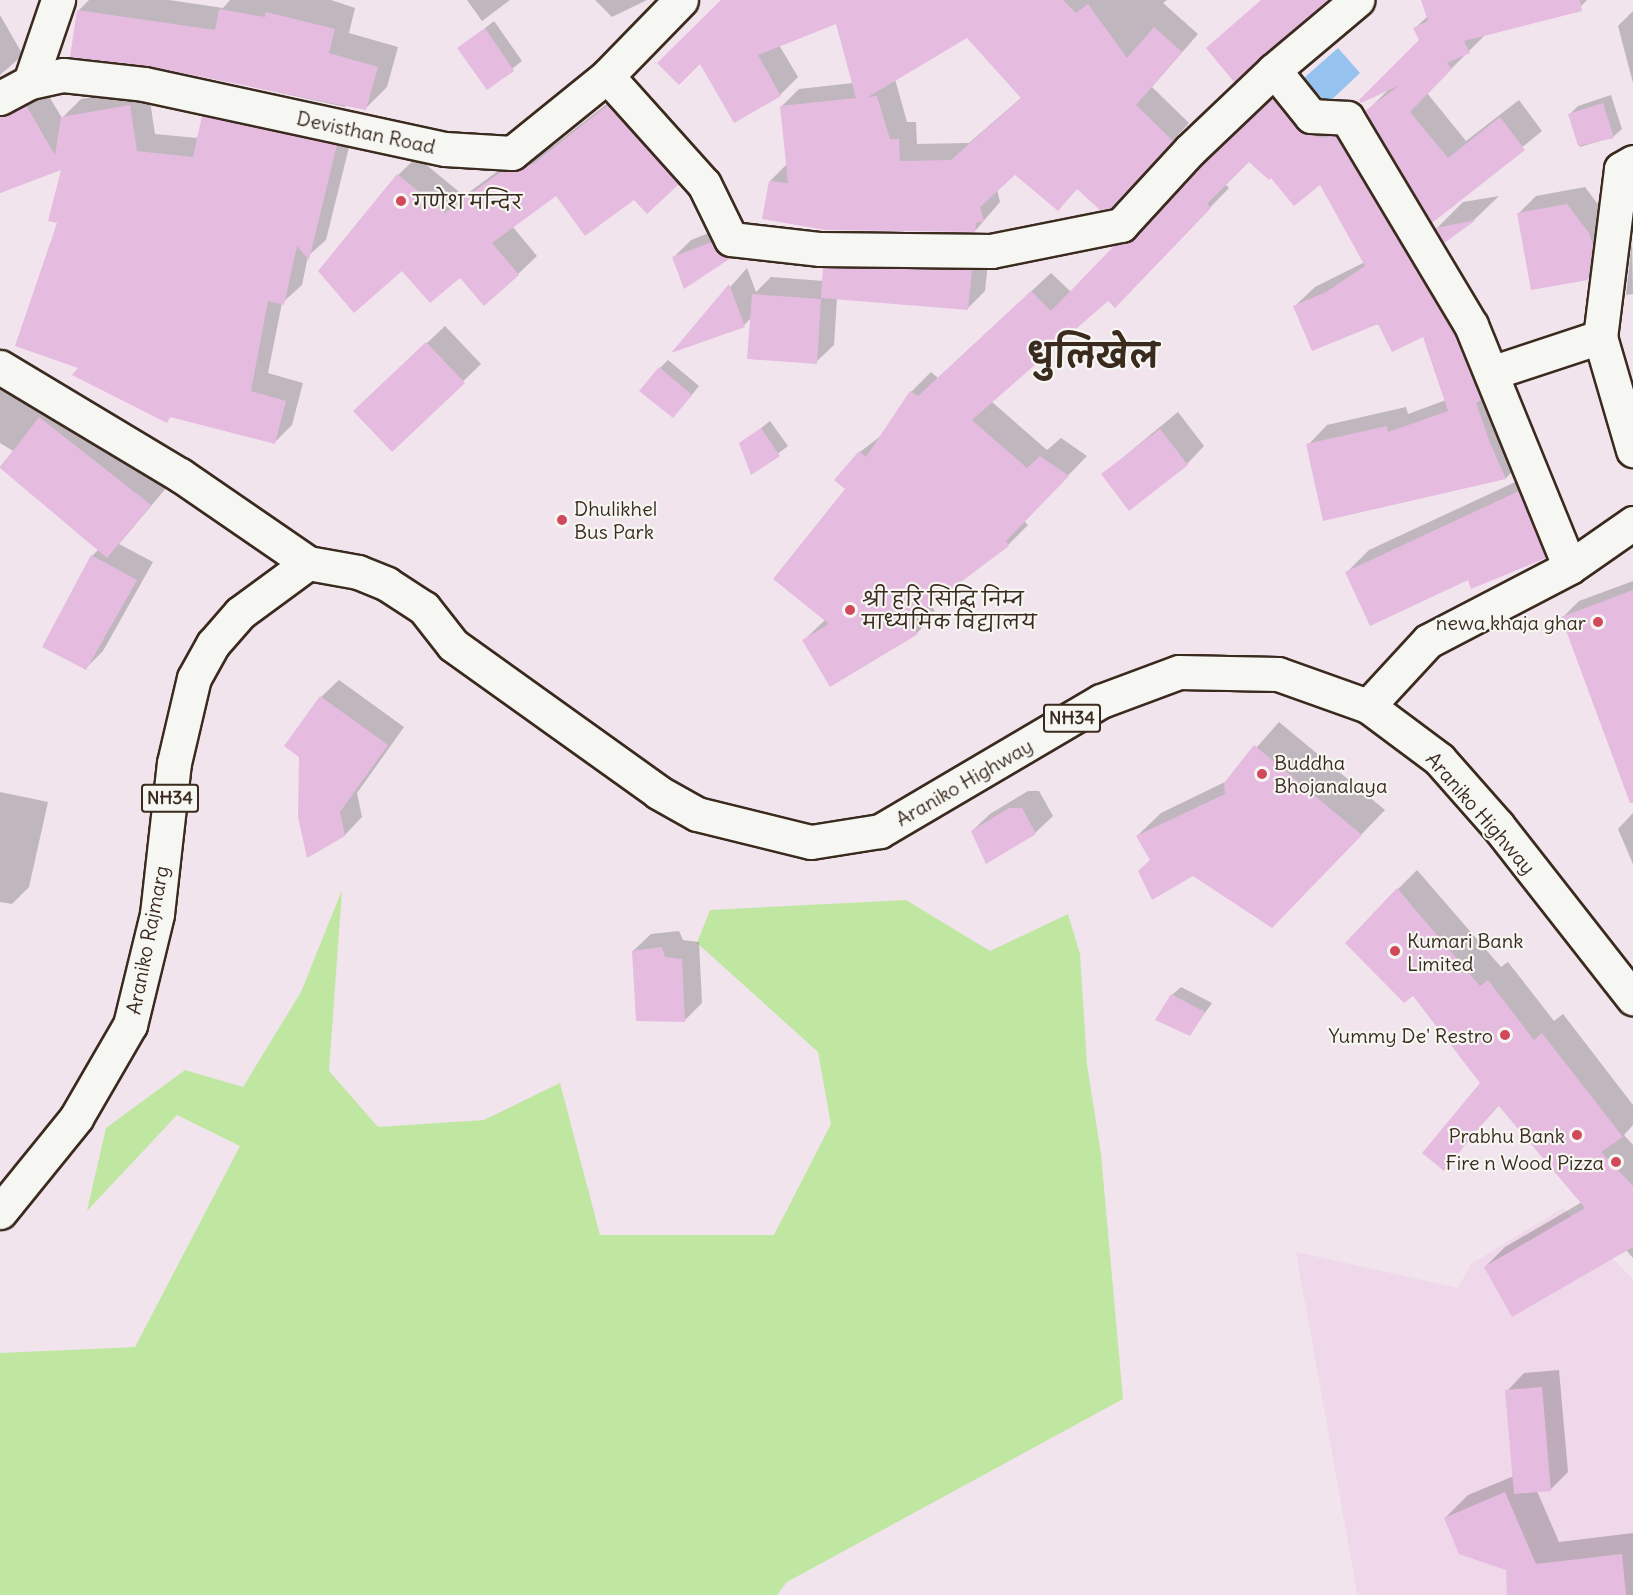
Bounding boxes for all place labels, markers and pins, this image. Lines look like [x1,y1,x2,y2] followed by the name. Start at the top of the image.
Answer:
[413,189,522,213] place label: गणेश मन्दिर
[394,194,408,208] marker: गणेश मन्दिर
[574,496,657,543] place label: Dhulikhel Bus Park
[555,513,569,527] marker: Dhulikhel Bus Park
[862,586,1036,633] place label: श्री हरि सिद्धि निम्न माध्यमिक विद्यालय
[843,603,857,617] marker: श्री हरि सिद्धि निम्न माध्यमिक विद्यालय
[1436,610,1586,634] place label: newa khaja ghar
[1591,615,1605,629] marker: newa khaja ghar
[1274,750,1387,797] place label: Buddha Bhojanalaya
[1255,767,1269,781] marker: Buddha Bhojanalaya
[1407,928,1523,975] place label: Kumari Bank Limited
[1388,944,1402,958] marker: Kumari Bank Limited
[1329,1023,1493,1047] place label: Yummy De' Restro
[1498,1028,1512,1042] marker: Yummy De' Restro
[1448,1123,1565,1147] place label: Prabhu Bank
[1570,1128,1584,1142] marker: Prabhu Bank
[1445,1150,1604,1174] place label: Fire n Wood Pizza
[1609,1155,1623,1169] marker: Fire n Wood Pizza

